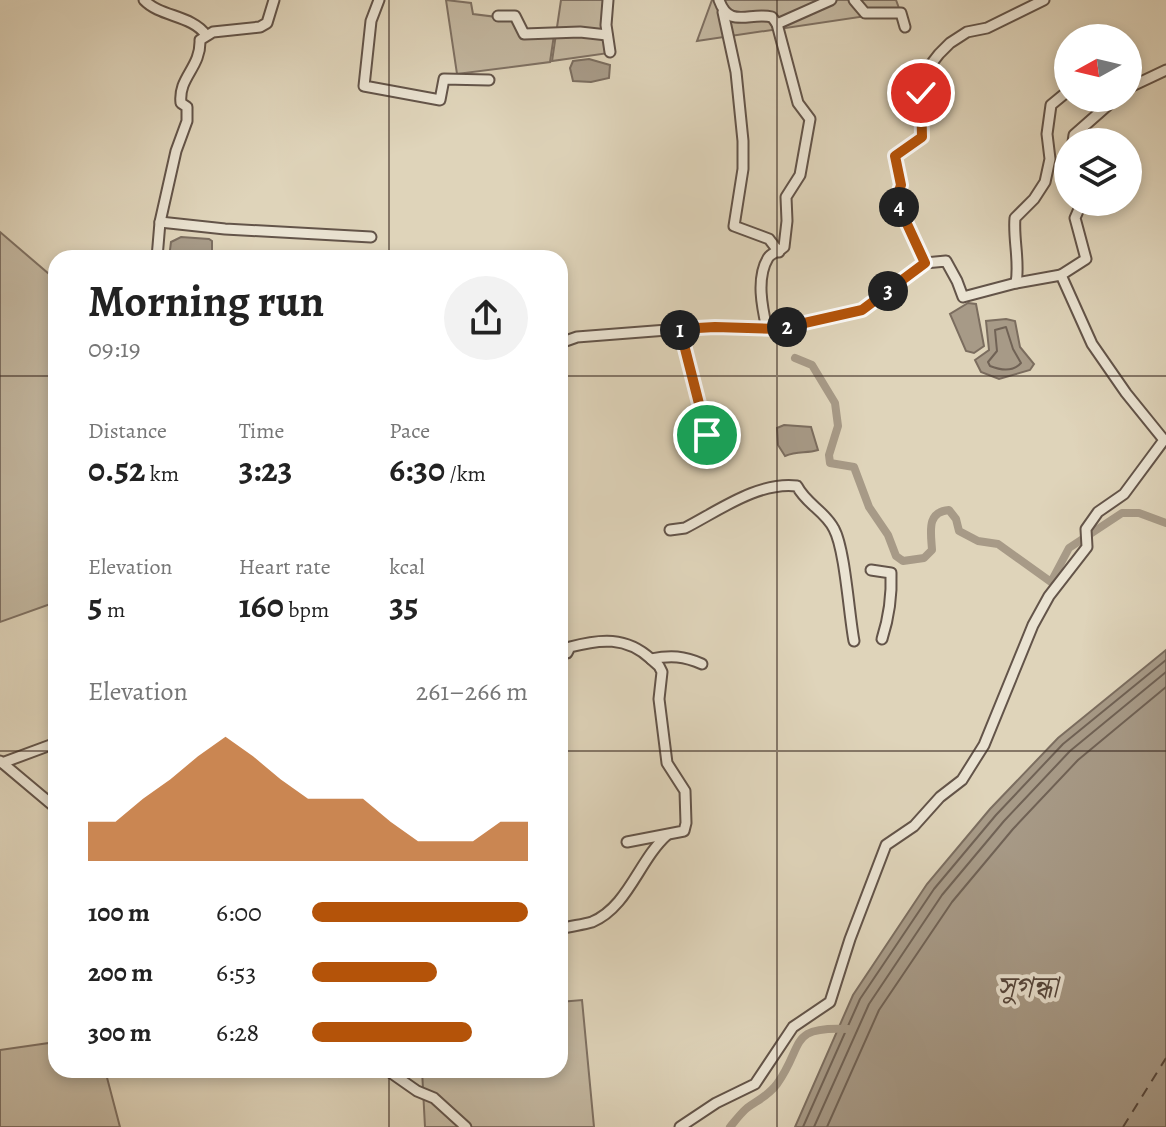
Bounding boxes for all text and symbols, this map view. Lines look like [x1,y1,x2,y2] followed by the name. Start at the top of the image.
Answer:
[1054,24,1142,112] north arrow
[1054,24,1142,216] map controls
[887,59,955,127] pin
[899,71,943,115] icon: check
[1054,128,1142,216] button: layers
[879,187,919,227] pin: 4
[894,192,904,222] text: 4
[88,271,324,331] text: Morning run
[868,271,908,311] pin: 3
[444,276,528,360] button: share
[883,276,893,306] text: 3
[767,307,807,347] pin: 2
[660,310,700,350] pin: 1
[782,312,792,342] text: 2
[676,315,684,345] text: 1
[88,331,141,366] text: 09:19
[673,401,741,469] pin
[685,413,729,457] icon: arrive
[88,416,167,446] text: Distance
[239,416,284,446] text: Time
[389,416,430,446] text: Pace
[88,446,145,493] text: 0.52
[239,446,292,493] text: 3:23
[389,446,445,493] text: 6:30
[145,459,179,489] text: km
[445,459,486,489] text: /km
[88,552,172,582] text: Elevation
[239,552,331,582] text: Heart rate
[389,552,425,582] text: kcal
[88,582,103,629] text: 5
[239,582,284,629] text: 160
[389,582,418,629] text: 35
[103,595,125,625] text: m
[284,595,329,625] text: bpm
[88,674,188,709] text: Elevation
[416,674,528,709] text: 261–266 m
[88,895,150,930] text: 100 m
[216,895,262,930] text: 6:00
[88,955,153,990] text: 200 m
[216,955,256,990] text: 6:53
[996,967,1062,1007] water label: সুগন্ধা
[88,1015,152,1050] text: 300 m
[216,1015,259,1050] text: 6:28

